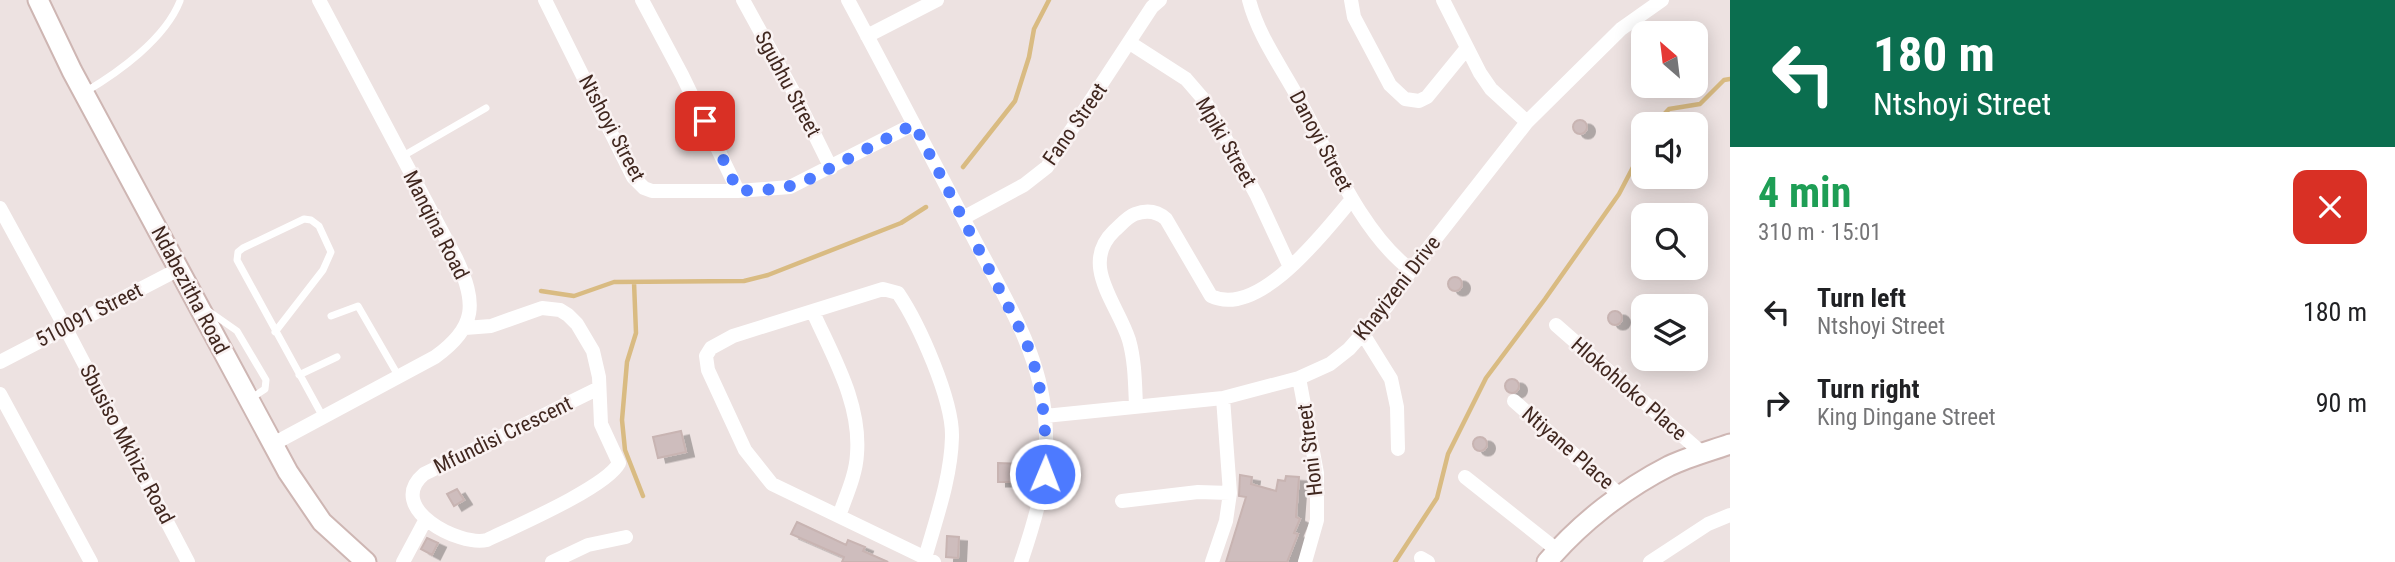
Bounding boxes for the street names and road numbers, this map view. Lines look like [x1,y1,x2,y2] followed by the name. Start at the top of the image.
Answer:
[750,27,826,141] street label: Sgubhu Street
[574,71,650,185] street label: Ntshoyi Street
[1038,78,1112,170] street label: Fano Street
[1285,87,1357,195] street label: Danoyi Street
[1191,93,1261,191] street label: Mpiki Street
[398,167,474,283] street label: Manqina Road
[146,222,234,358] street label: Ndabezitha Road
[1349,231,1445,345] street label: Khayizeni Drive
[32,278,146,352] street label: 510091 Street
[1566,332,1692,446] street label: Hlokohloko Place
[75,360,179,528] street label: Sbusiso Mkhize Road
[430,391,576,479] street label: Mfundisi Crescent
[1517,402,1619,494] street label: Ntiyane Place
[1292,403,1328,497] street label: Honi Street

